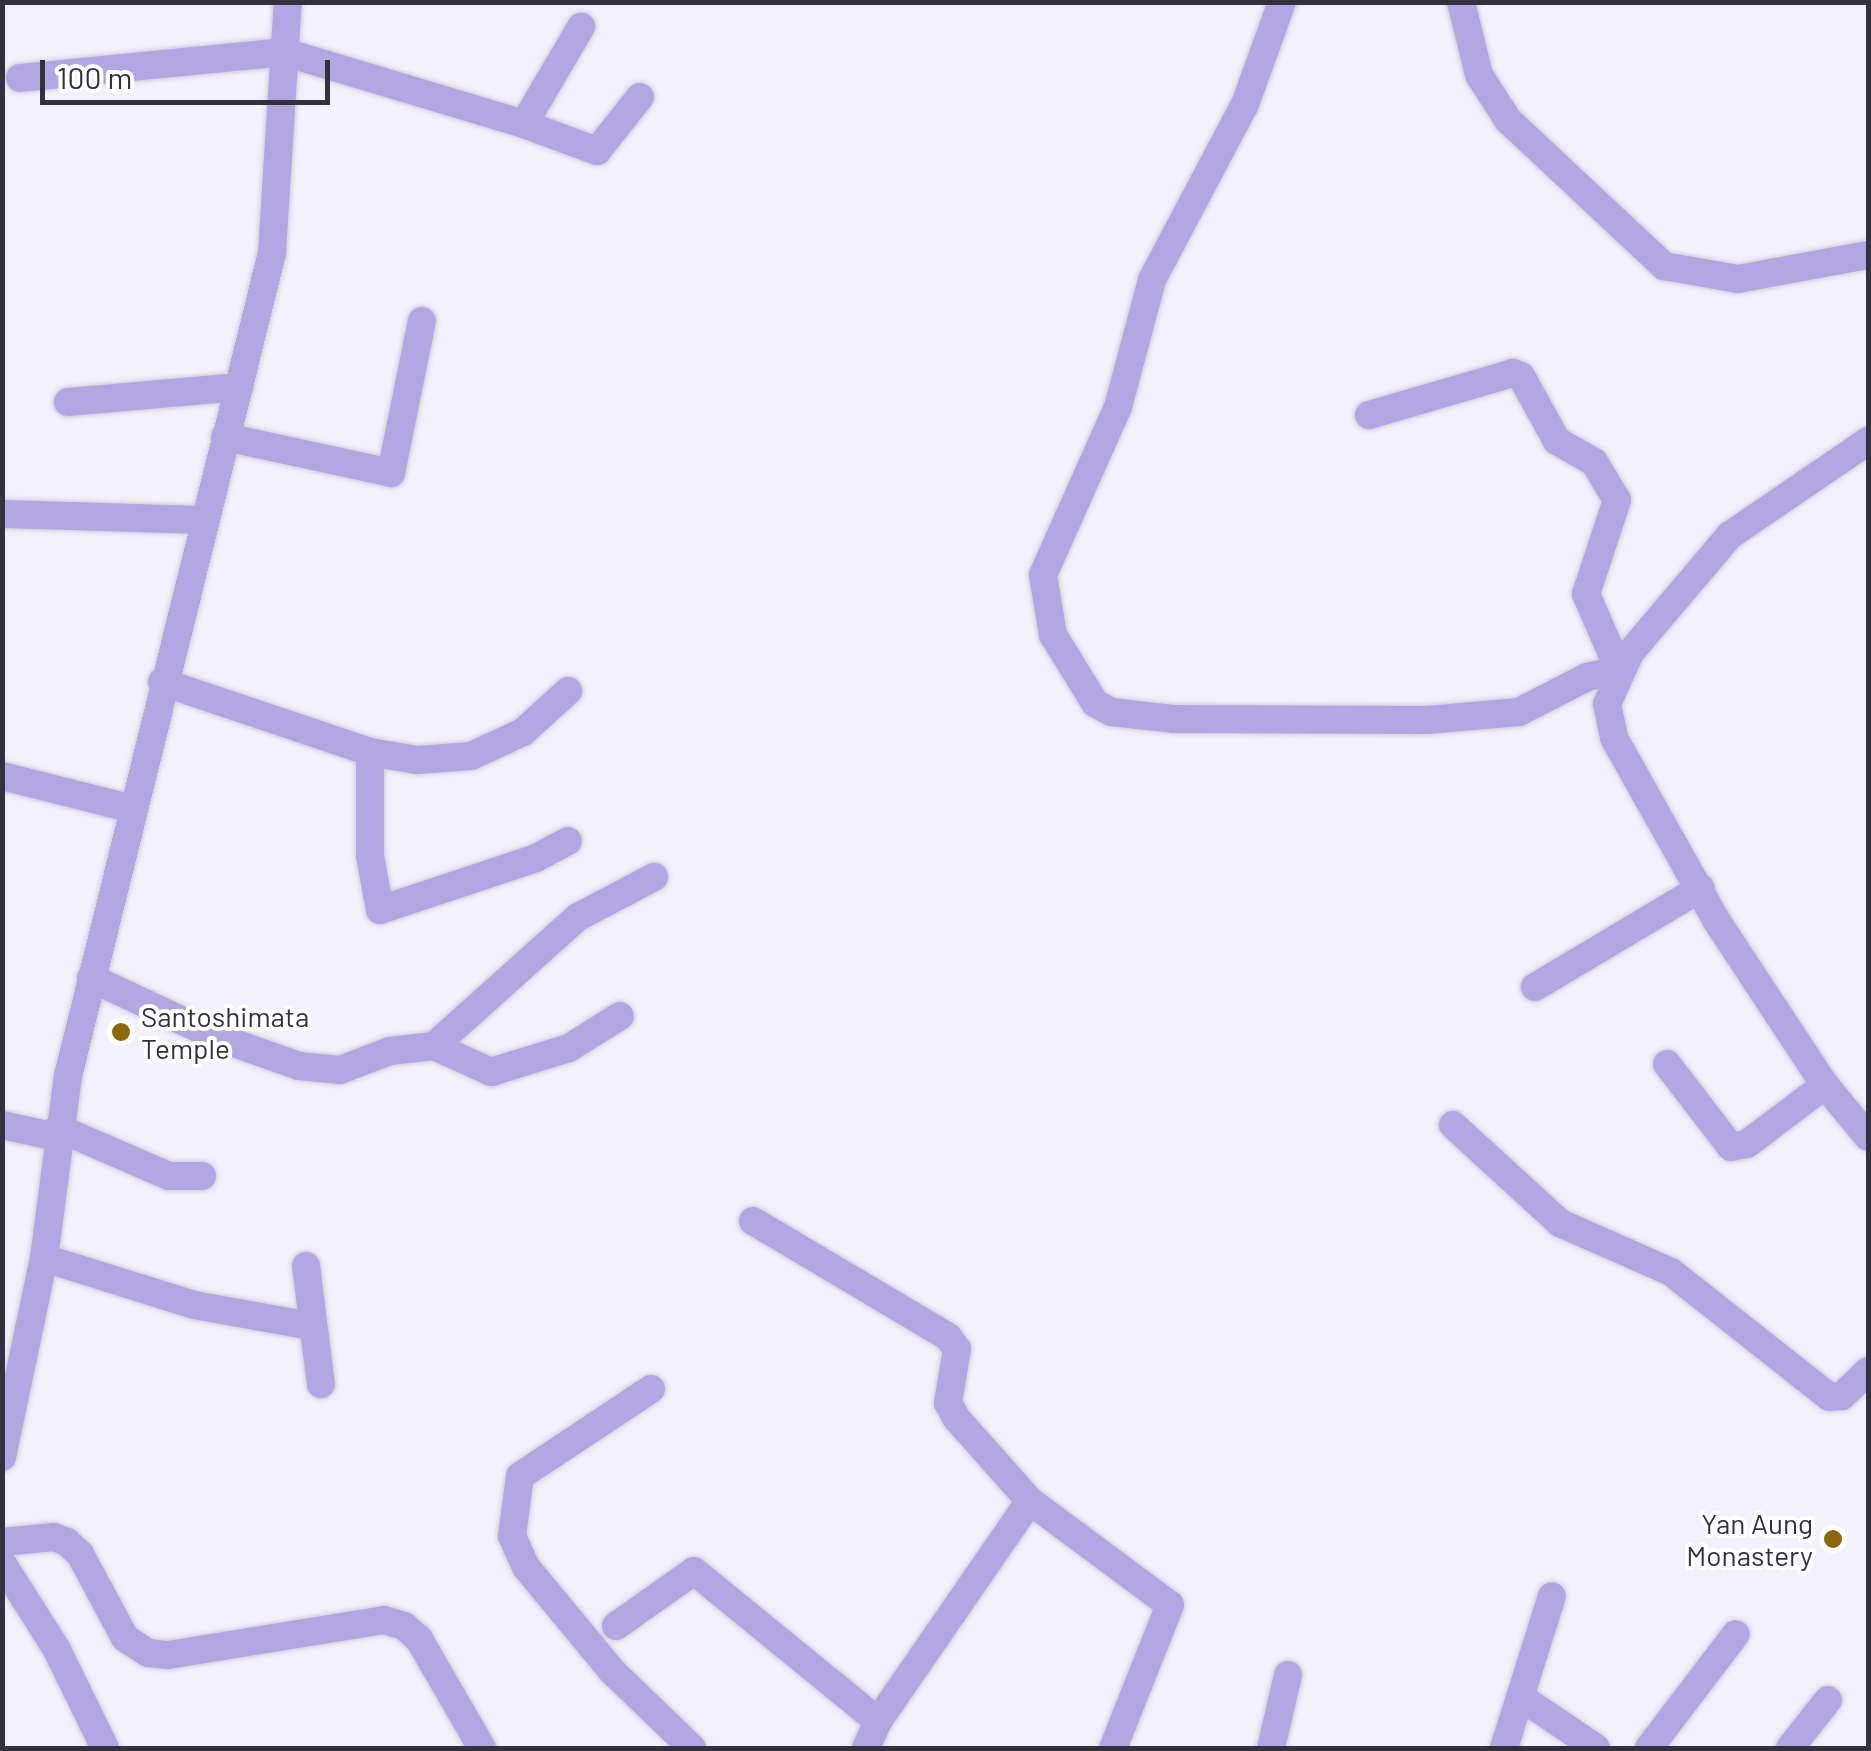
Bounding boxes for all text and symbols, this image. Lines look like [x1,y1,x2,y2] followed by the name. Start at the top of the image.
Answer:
[45,40,335,102] scale bar
[57,59,132,95] text: 100 m
[141,999,309,1065] place label: Santoshimata Temple
[110,1021,132,1043] marker: Santoshimata Temple
[1686,1506,1813,1572] place label: Yan Aung Monastery
[1822,1528,1844,1550] marker: Yan Aung Monastery

